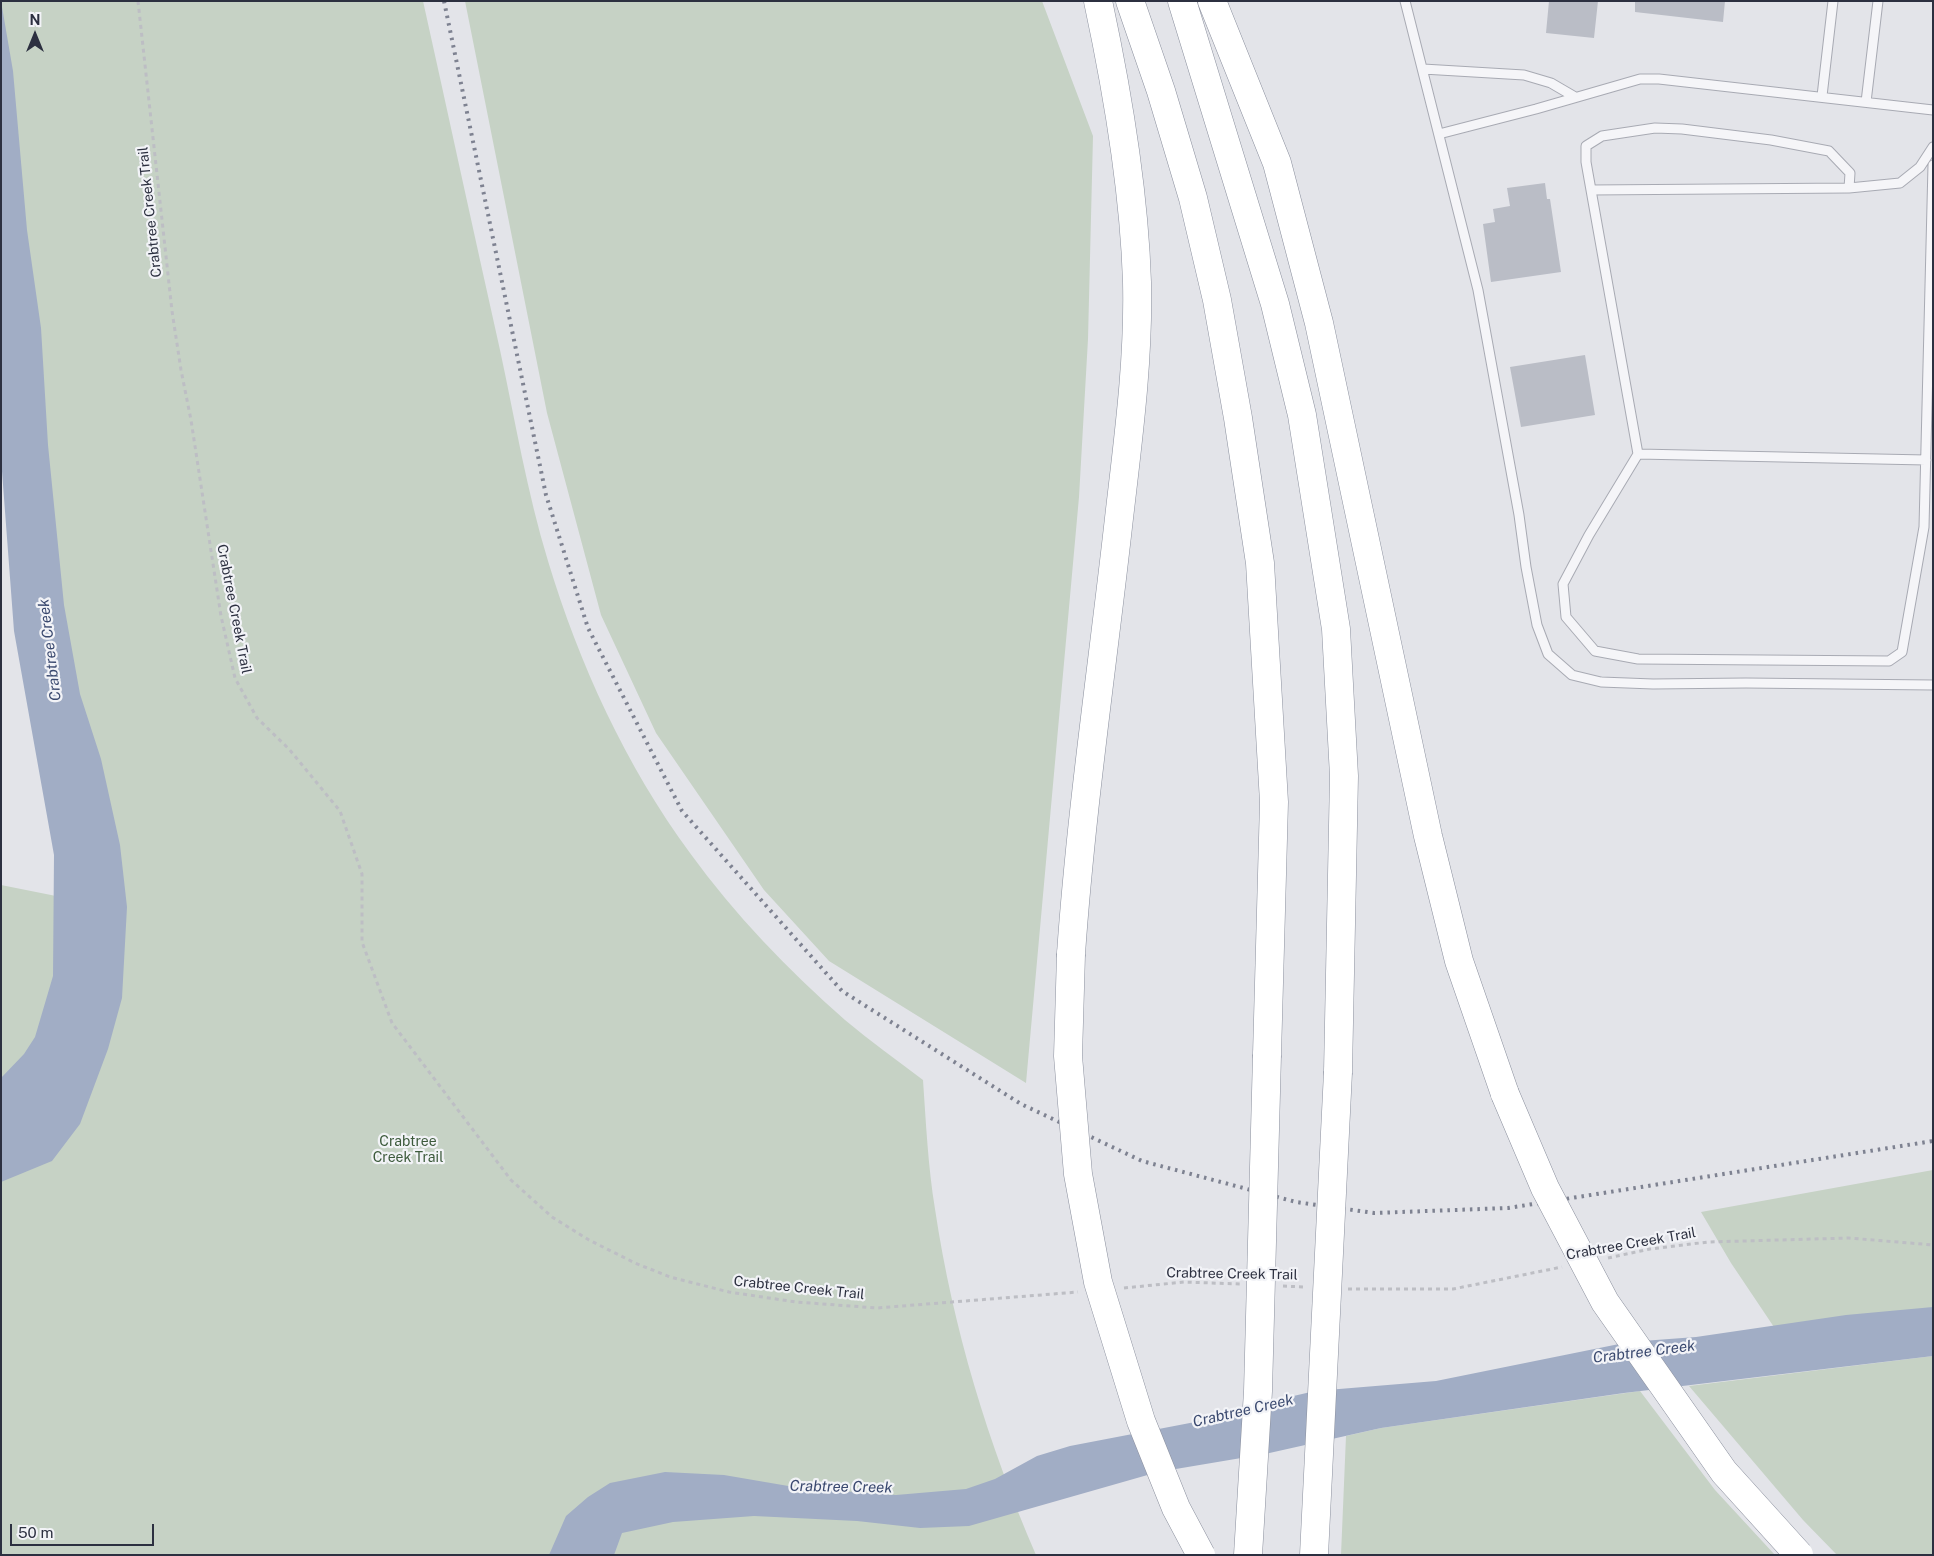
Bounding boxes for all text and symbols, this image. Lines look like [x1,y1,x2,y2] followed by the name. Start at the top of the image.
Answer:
[10,10,60,60] north arrow
[30,12,40,28] text: N
[135,146,165,278] street label: Crabtree Creek Trail
[213,543,255,675] street label: Crabtree Creek Trail
[35,598,65,702] water label: Crabtree Creek
[373,1134,443,1166] park label: Crabtree Creek Trail
[1565,1224,1697,1264] street label: Crabtree Creek Trail
[1166,1264,1298,1284] street label: Crabtree Creek Trail
[733,1273,865,1303] street label: Crabtree Creek Trail
[1592,1337,1696,1367] water label: Crabtree Creek
[1191,1391,1295,1431] water label: Crabtree Creek
[789,1477,893,1497] water label: Crabtree Creek
[12,1514,156,1546] scale bar
[18,1524,53,1541] text: 50 m

